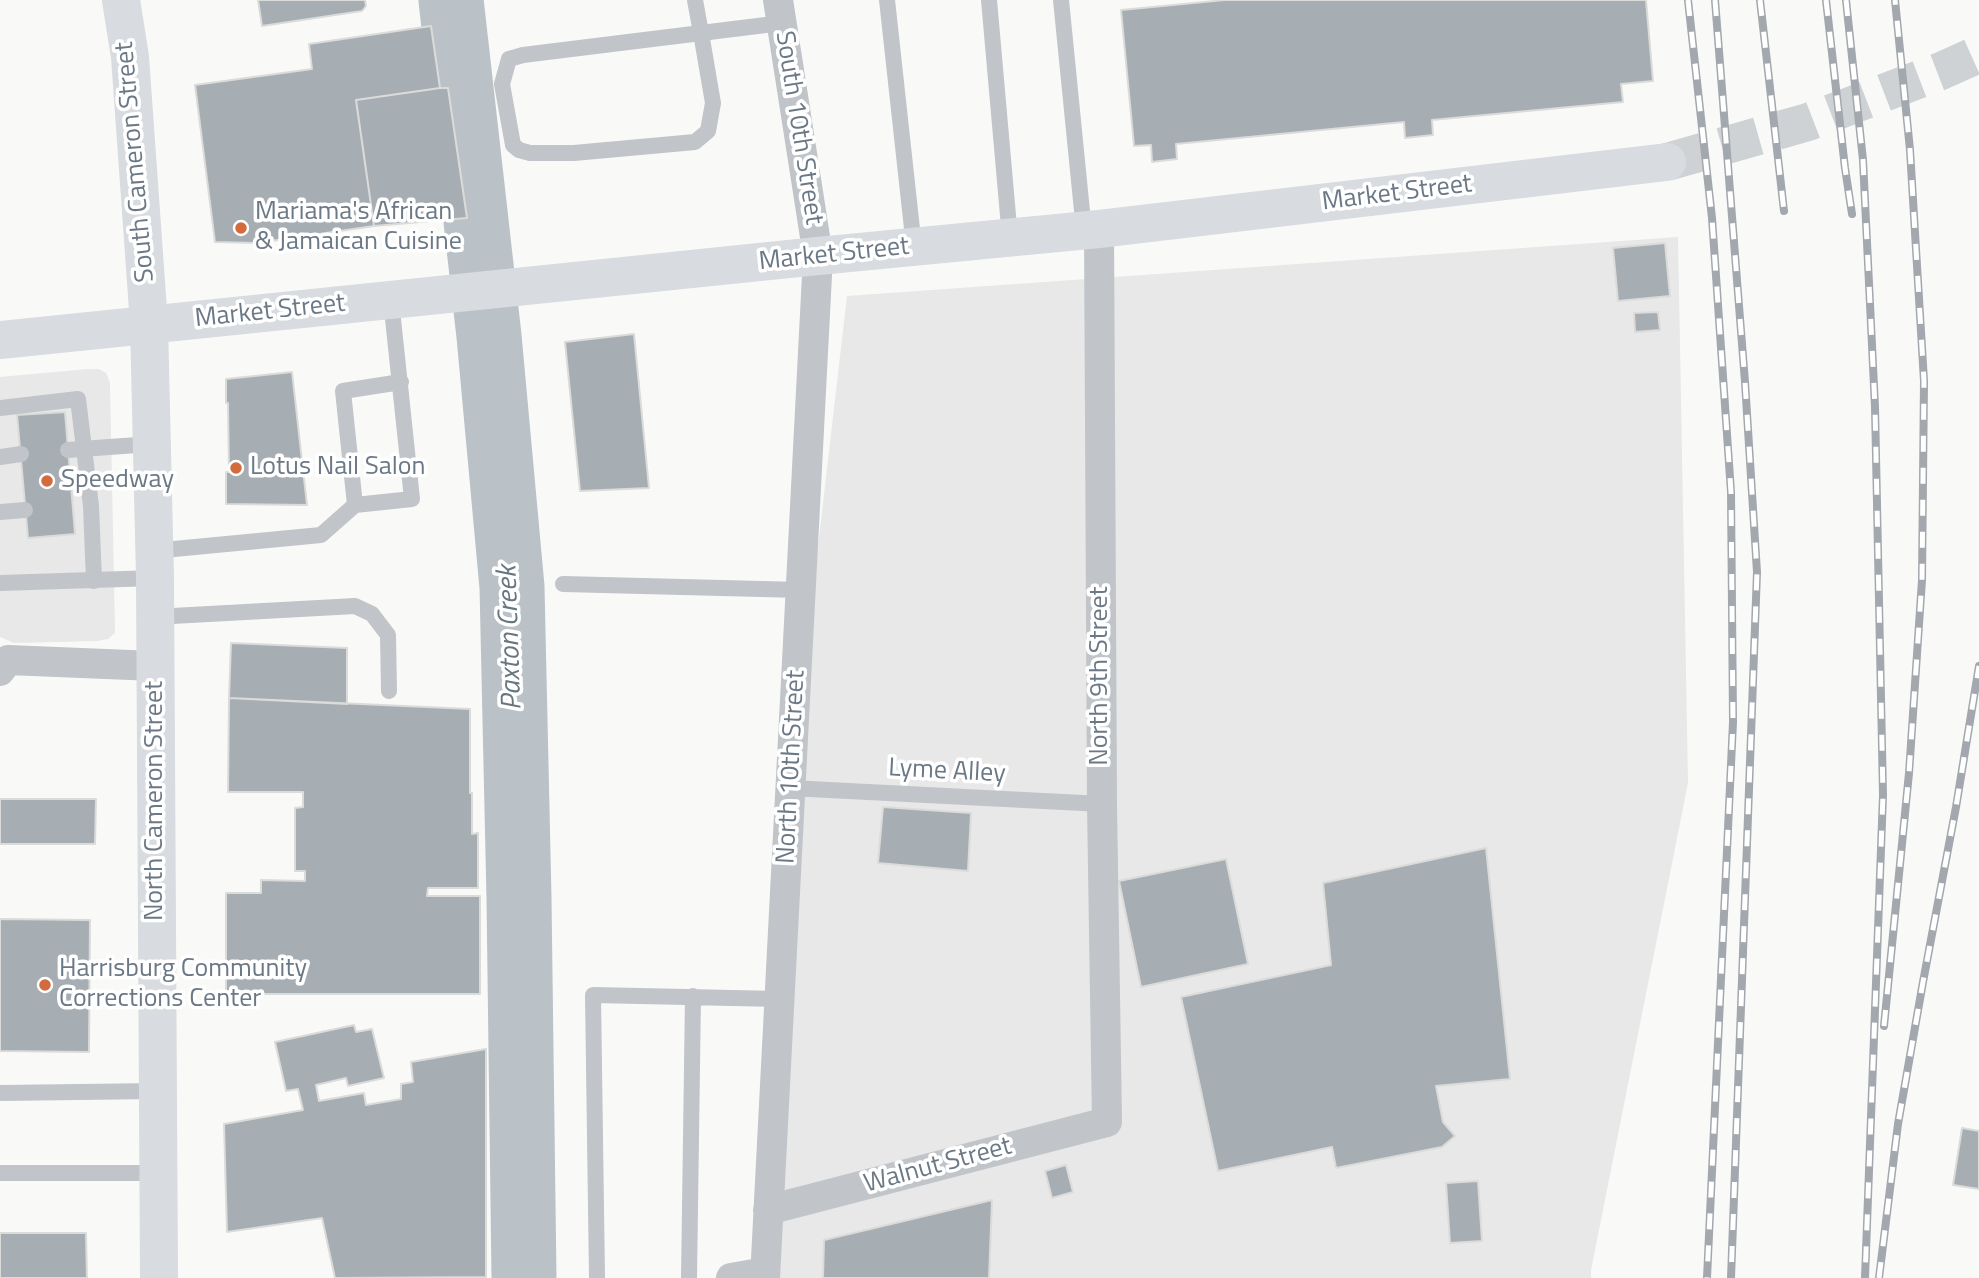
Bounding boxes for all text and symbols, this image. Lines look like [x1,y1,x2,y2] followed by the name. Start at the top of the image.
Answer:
[767,29,829,227] street label: South 10th Street
[110,40,162,284] street label: South Cameron Street
[1320,169,1474,219] street label: Market Street
[255,197,462,258] place label: Mariama's African & Jamaican Cuisine
[233,220,249,236] marker: Mariama's African & Jamaican Cuisine
[757,232,911,278] street label: Market Street
[193,289,347,335] street label: Market Street
[250,452,426,484] place label: Lotus Nail Salon
[228,460,244,476] marker: Lotus Nail Salon
[61,465,174,497] place label: Speedway
[39,473,55,489] marker: Speedway
[492,565,530,711] water label: Paxton Creek
[1085,586,1117,766] street label: North 9th Street
[771,669,813,865] street label: North 10th Street
[140,681,172,921] street label: North Cameron Street
[888,753,1006,791] street label: Lyme Alley
[59,954,307,1016] place label: Harrisburg Community Corrections Center
[37,977,53,993] marker: Harrisburg Community Corrections Center
[861,1131,1015,1201] street label: Walnut Street

